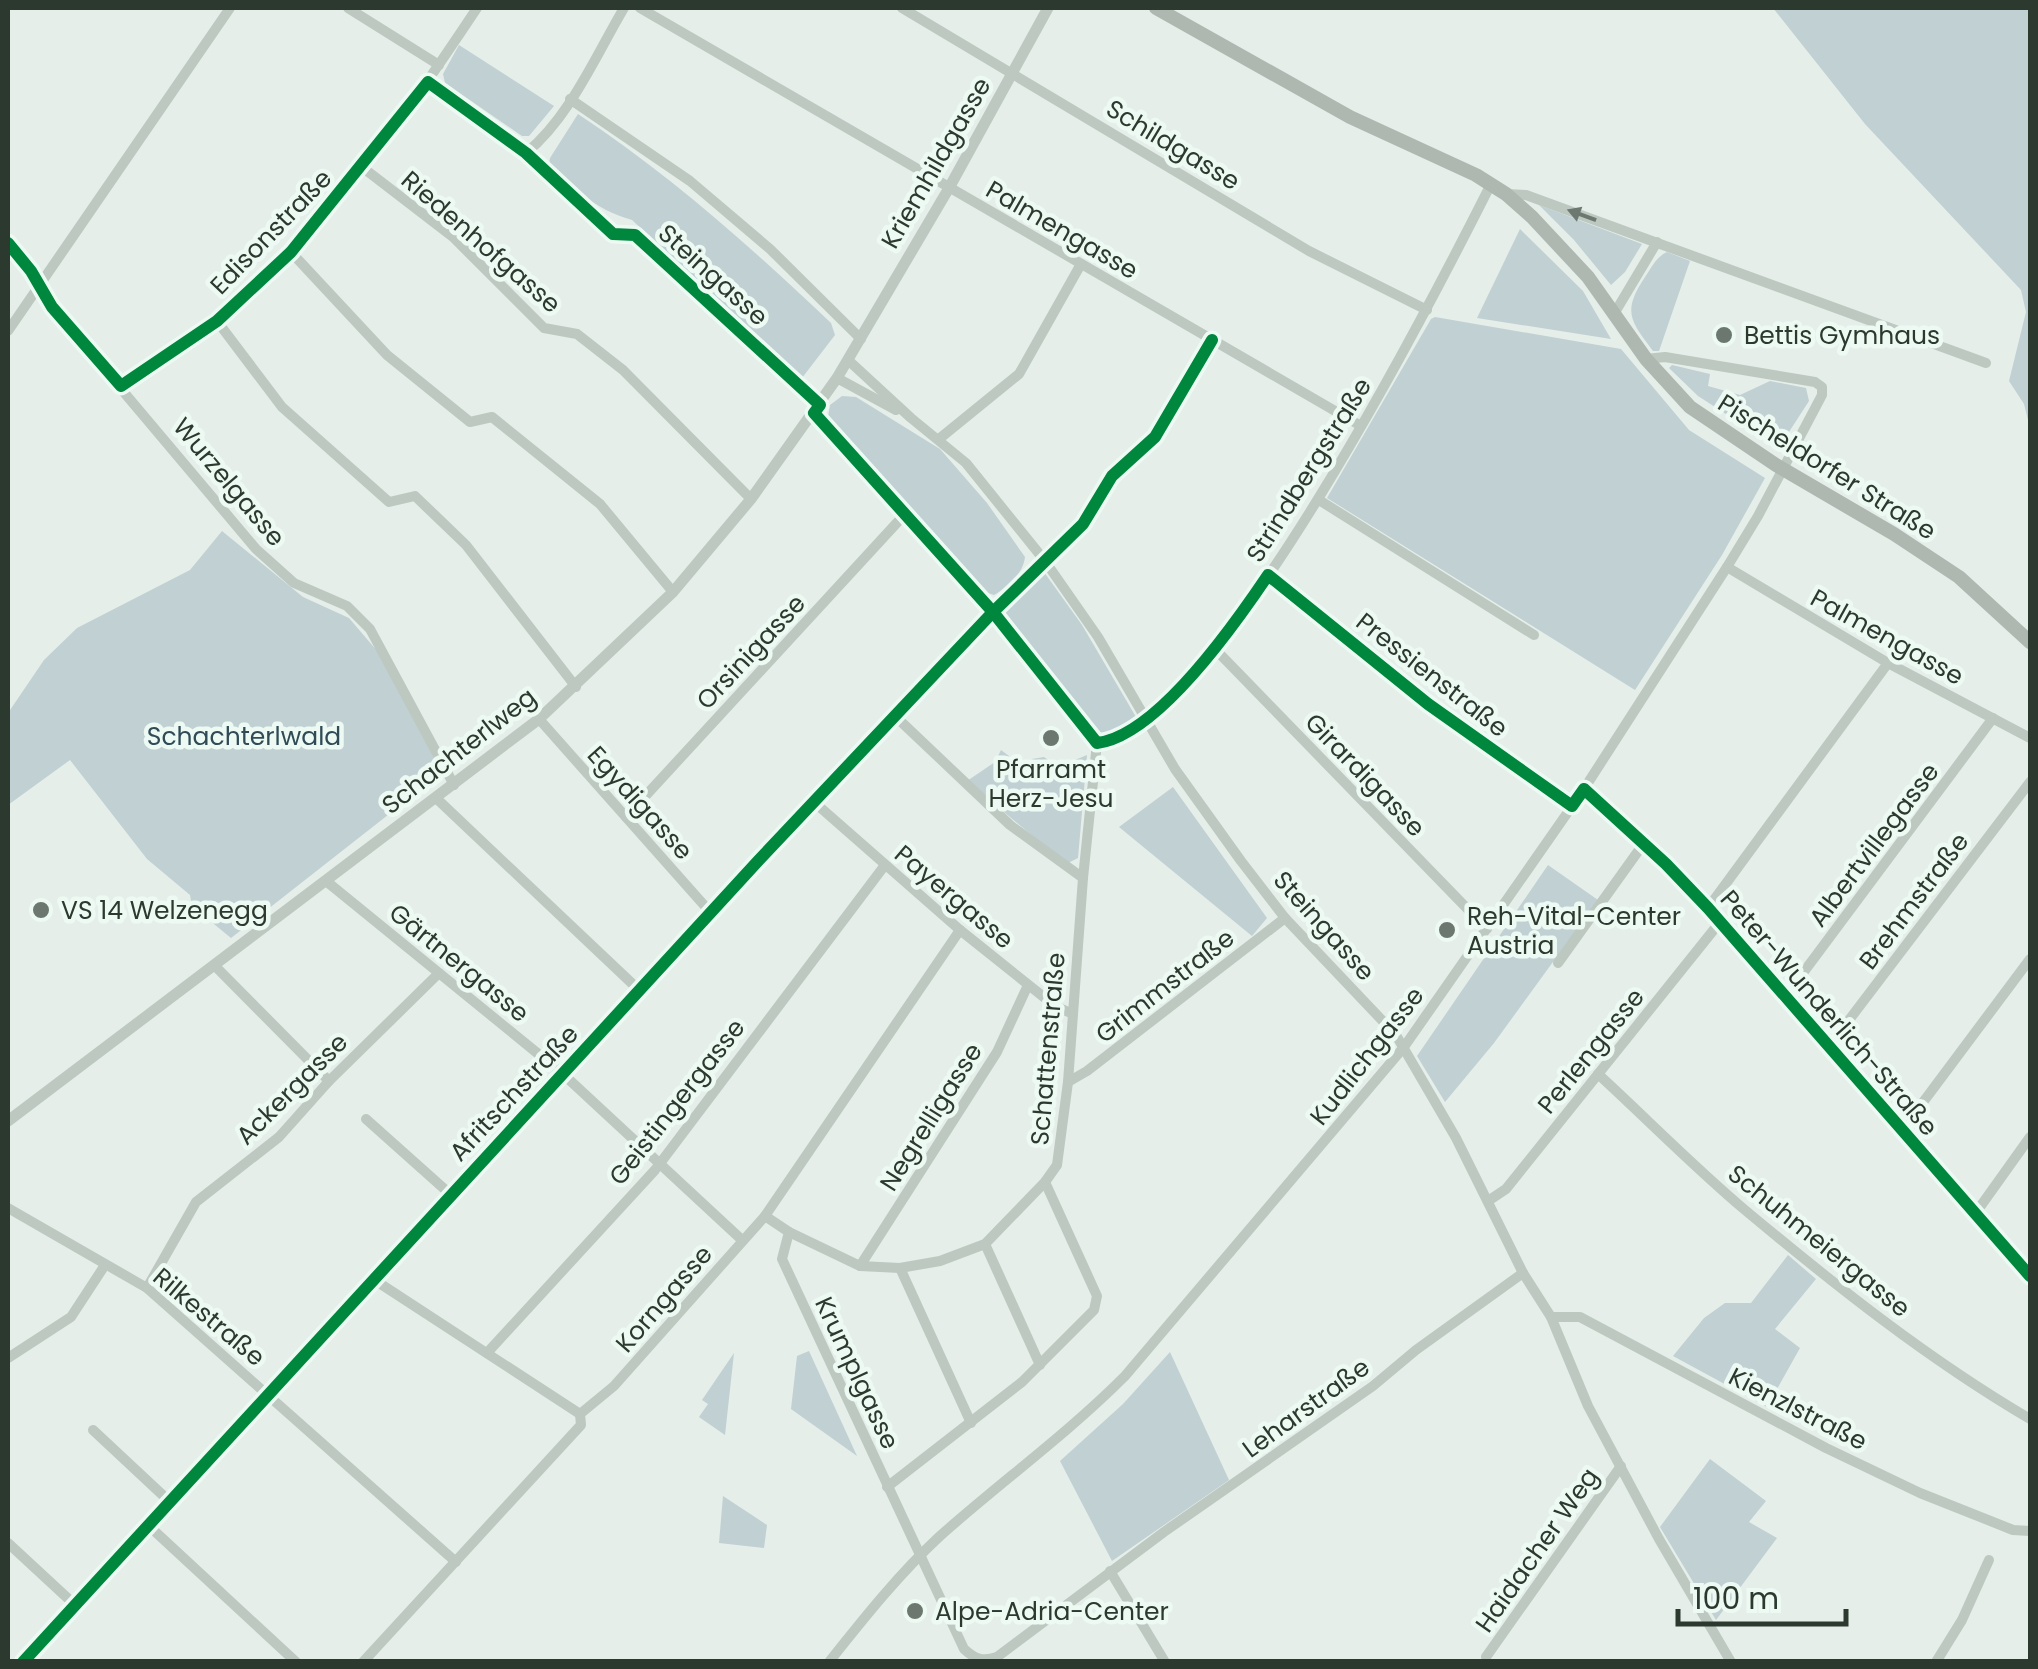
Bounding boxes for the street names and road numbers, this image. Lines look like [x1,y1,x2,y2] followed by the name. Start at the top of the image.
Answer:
[873,71,999,255] street label: Kriemhildgasse
[1100,91,1246,199] street label: Schildgasse
[202,162,340,302] street label: Edisonstraße
[394,163,568,321] street label: Riedenhofgasse
[980,172,1144,288] street label: Palmengasse
[650,216,776,334] street label: Steingasse
[1238,371,1380,569] street label: Strindbergstraße
[1711,386,1943,548] street label: Pischeldorfer Straße
[165,410,293,554] street label: Wurzelgasse
[1804,580,1970,694] street label: Palmengasse
[689,587,813,717] street label: Orsinigasse
[1349,605,1515,745] street label: Pressienstraße
[375,680,543,822] street label: Schachterlweg
[1297,705,1433,845] street label: Girardigasse
[579,738,701,868] street label: Egydigasse
[1801,756,1947,934] street label: Albertvillegasse
[1851,825,1977,977] street label: Brehmstraße
[887,837,1021,957] street label: Payergasse
[1265,863,1383,989] street label: Steingasse
[1712,882,1946,1144] street label: Peter-Wunderlich-Straße
[382,896,536,1030] street label: Gärtnergasse
[1088,921,1242,1051] street label: Grimmstraße
[1022,951,1074,1147] street label: Schattenstraße
[1302,980,1432,1132] street label: Kudlichgasse
[1529,981,1653,1121] street label: Perlengasse
[601,1011,753,1193] street label: Geistingergasse
[442,1017,586,1169] street label: Afritschstraße
[228,1025,356,1153] street label: Ackergasse
[871,1036,991,1198] street label: Negrelligasse
[1720,1156,1918,1326] street label: Schuhmeiergasse
[608,1238,720,1360] street label: Korngasse
[145,1260,273,1374] street label: Rilkestraße
[806,1291,908,1455] street label: Krumplgasse
[1235,1350,1377,1466] street label: Leharstraße
[1723,1359,1873,1459] street label: Kienzlstraße
[1467,1461,1607,1639] street label: Haidacher Weg

